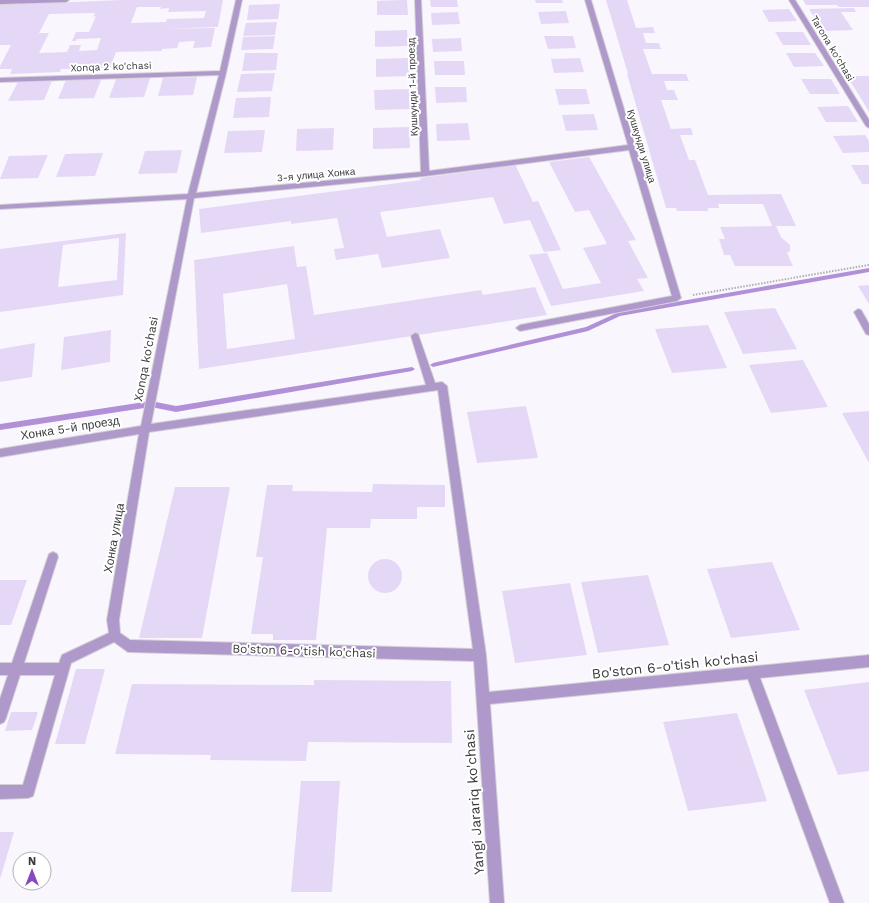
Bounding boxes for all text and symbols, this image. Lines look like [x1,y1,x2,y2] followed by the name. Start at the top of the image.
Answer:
[809,14,856,83] street label: Tarona ko'chasi
[405,37,420,136] street label: Кушкунди 1-й проезд
[70,60,152,73] street label: Xonqa 2 ko'chasi
[625,108,658,185] street label: Кушкунди улица
[276,166,356,183] street label: 3-я улица Хонка
[131,315,161,403] street label: Xonqa ko'chasi
[20,413,120,443] street label: Хонка 5-й проезд
[101,502,127,574] street label: Хонка улица
[232,642,376,660] street label: Bo'ston 6-o'tish ko'chasi
[591,648,759,682] street label: Bo'ston 6-o'tish ko'chasi
[461,729,487,875] street label: Yangi Jarariq ko'chasi
[12,851,52,891] north arrow
[28,855,36,868] text: N

